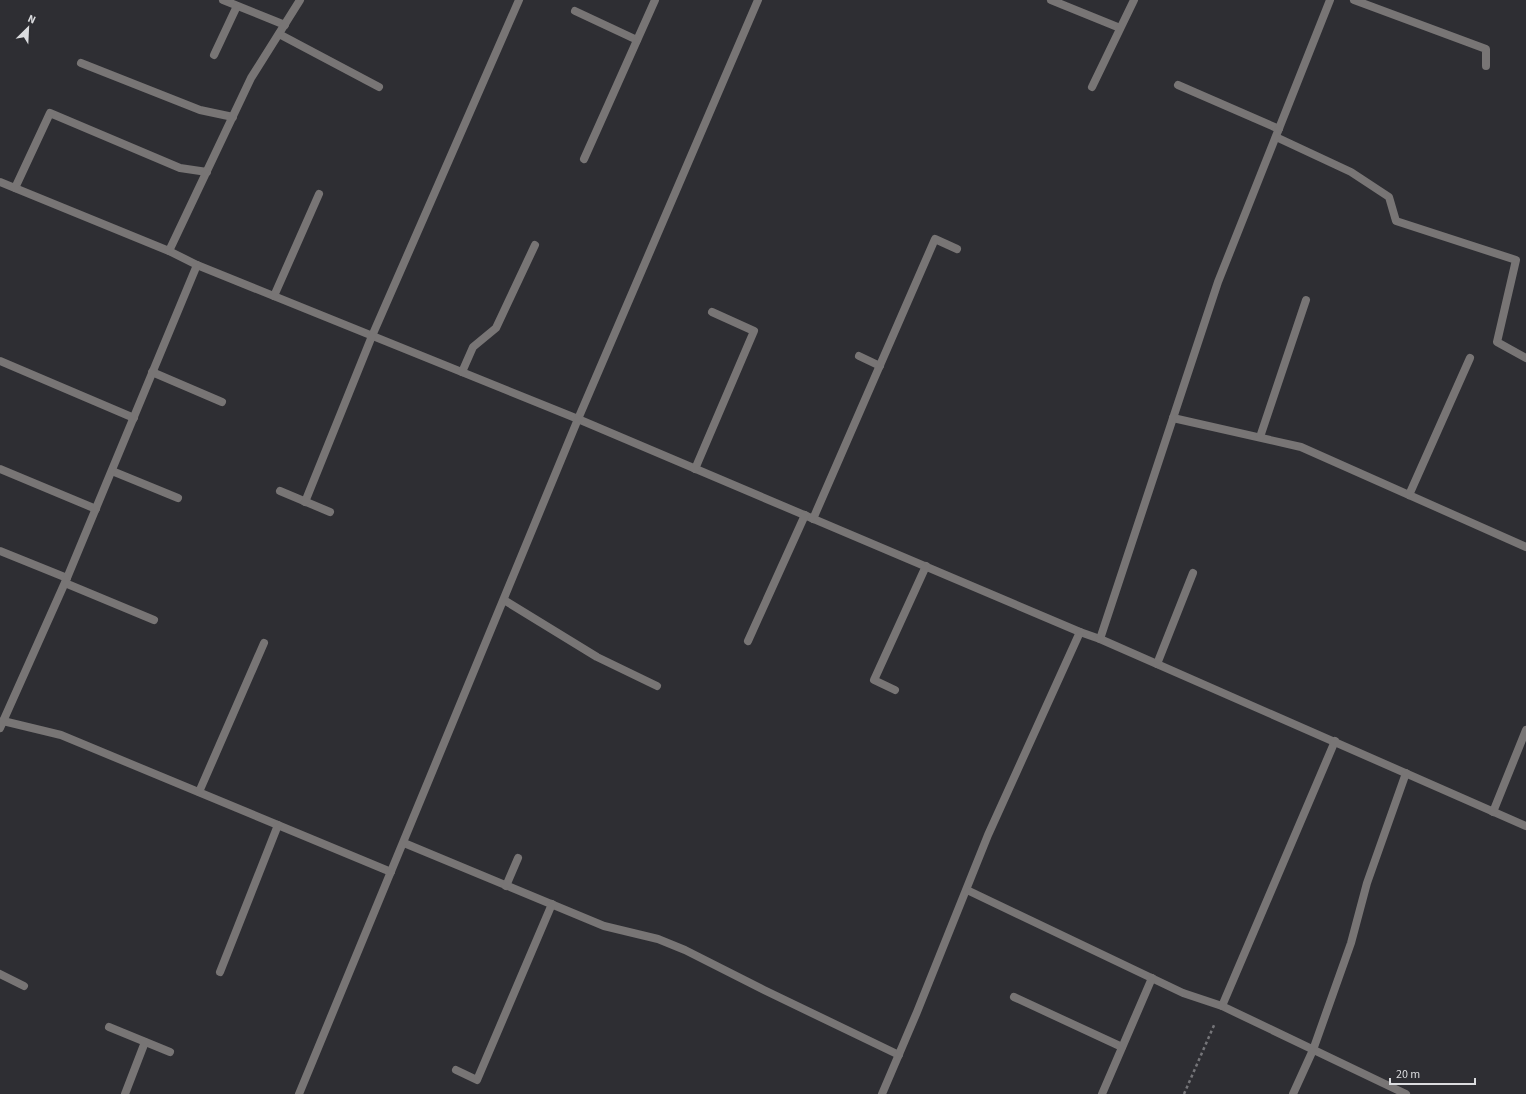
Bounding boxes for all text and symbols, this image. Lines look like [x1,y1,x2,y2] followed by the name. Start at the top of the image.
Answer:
[8,8,48,48] north arrow
[25,11,38,28] text: N
[1390,1060,1475,1086] scale bar
[1396,1066,1420,1083] text: 20 m

